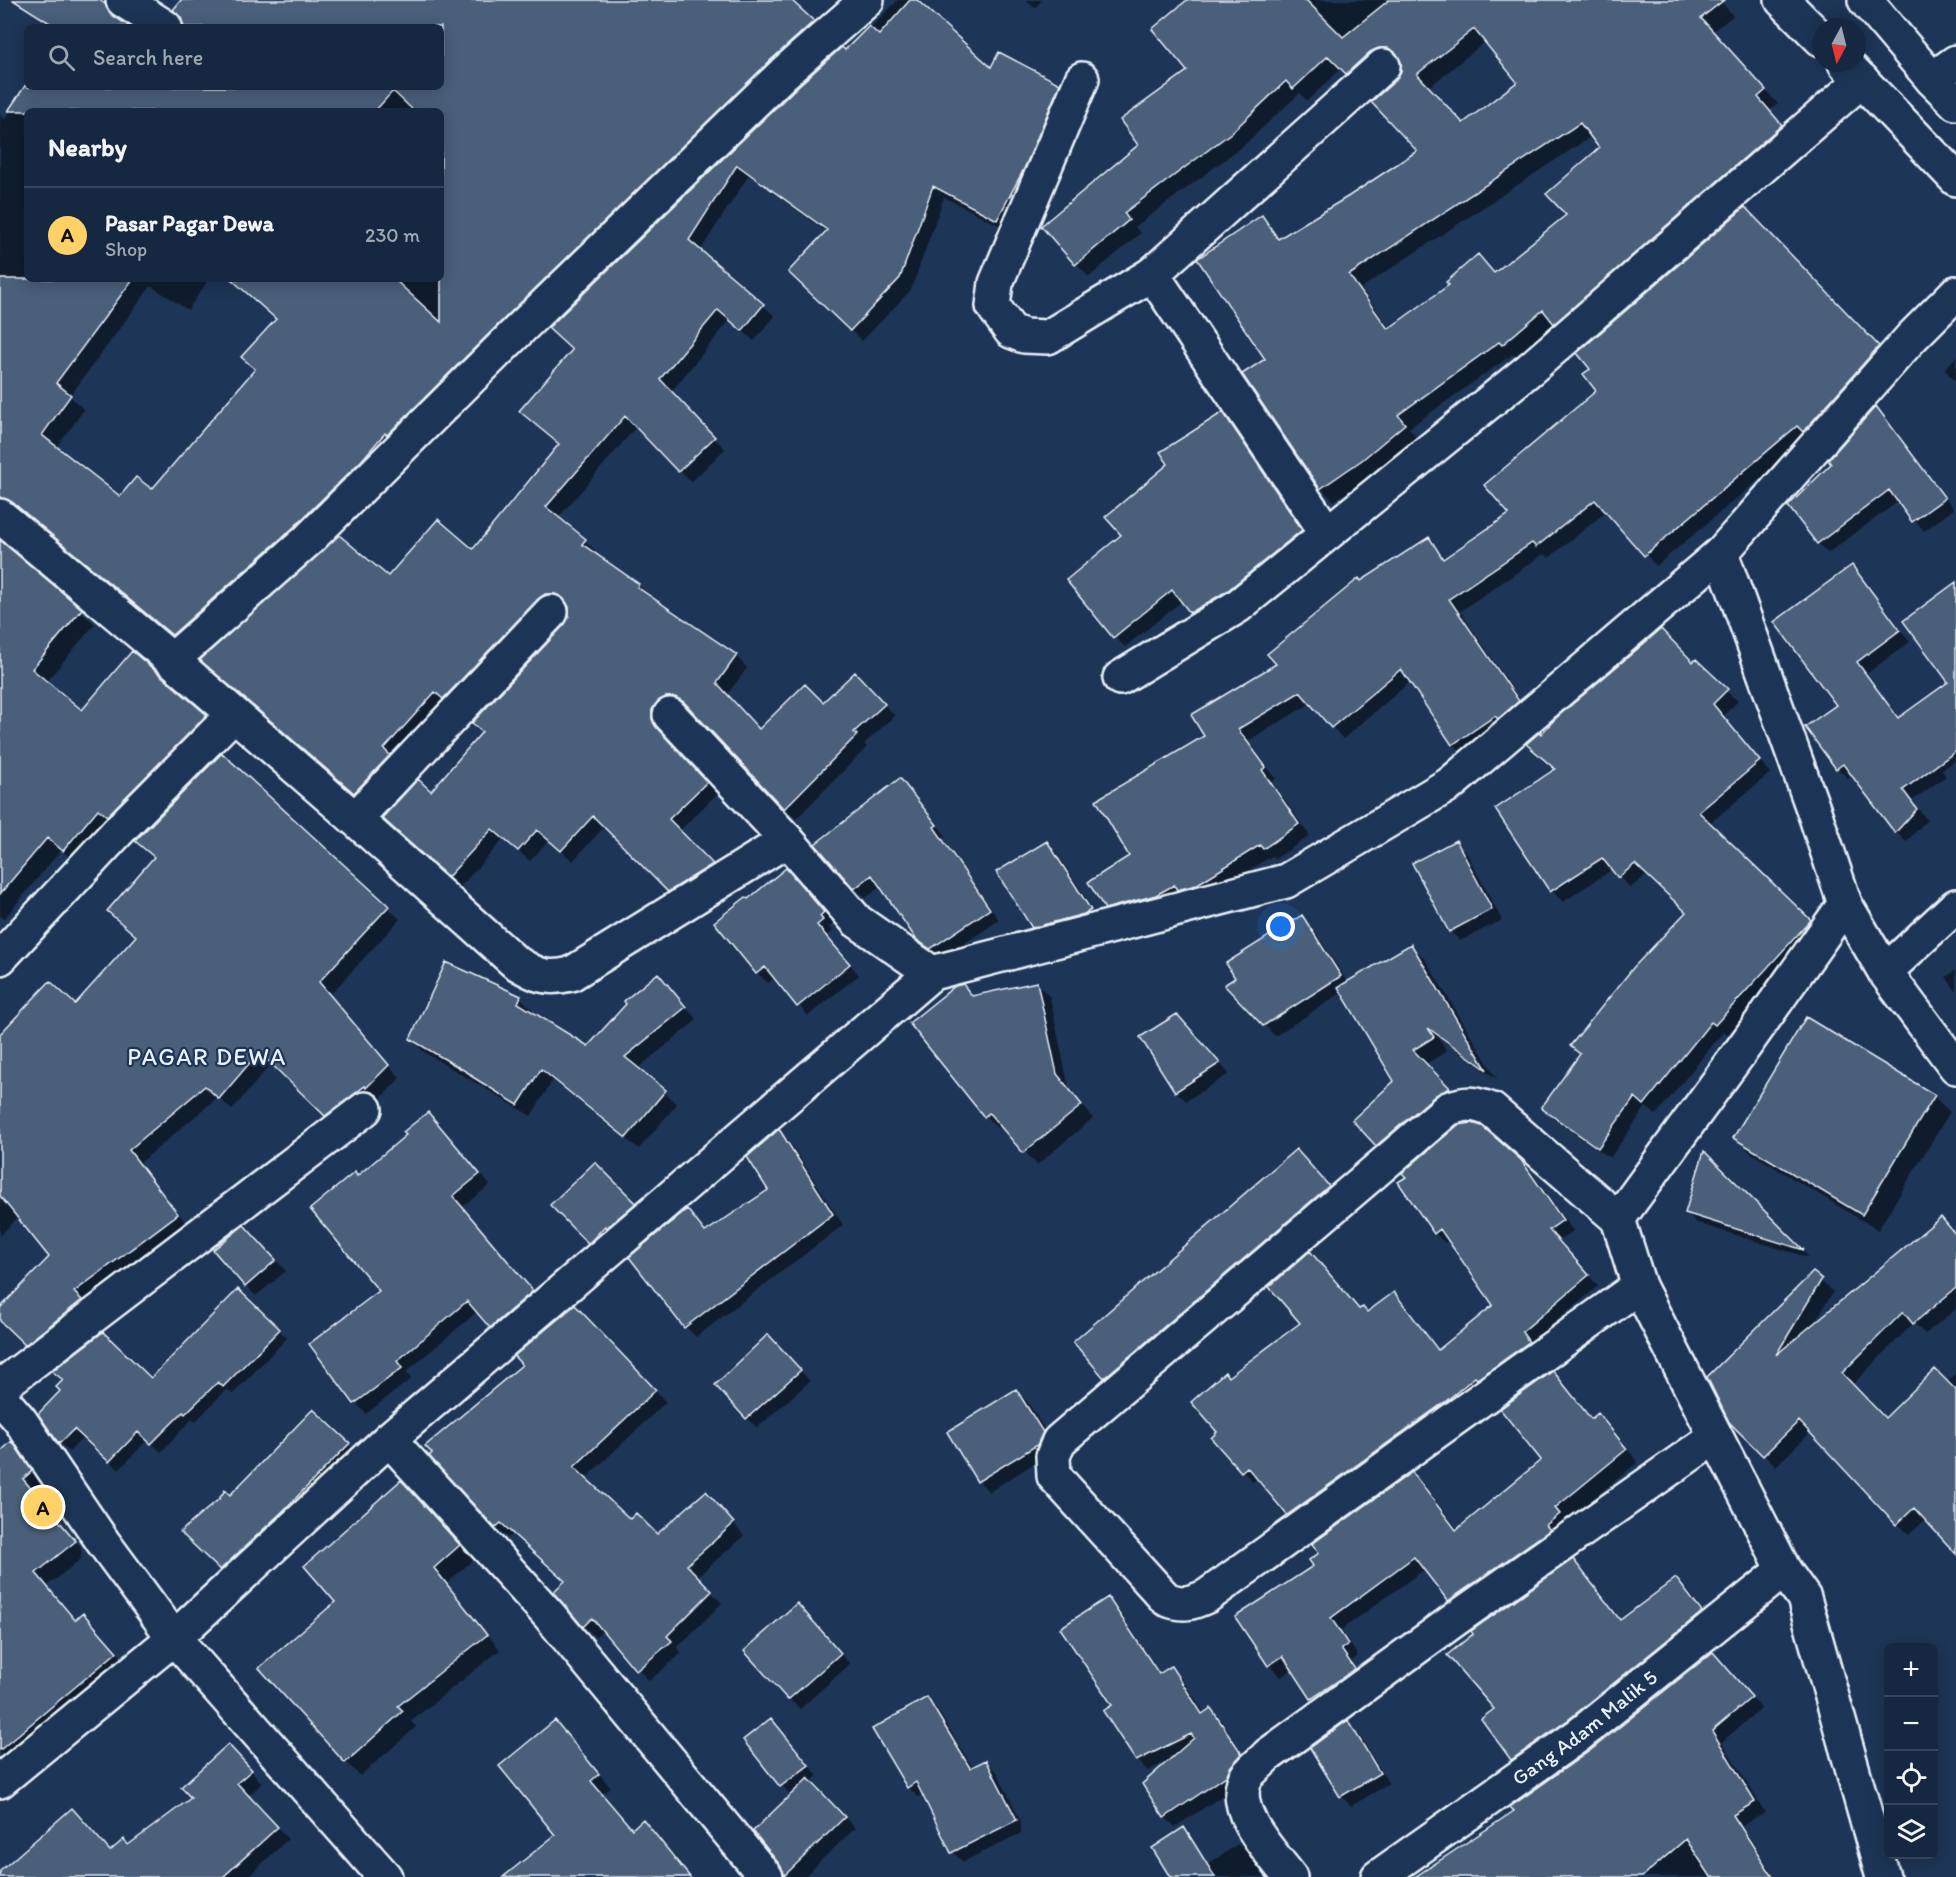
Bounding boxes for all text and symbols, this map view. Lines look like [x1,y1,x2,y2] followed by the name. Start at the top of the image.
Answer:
[1812,18,1866,72] north arrow
[24,24,444,90] search box
[45,41,78,74] icon: search
[93,44,203,71] text: Search here
[48,131,127,163] text: Nearby
[105,210,274,237] text: Pasar Pagar Dewa
[61,223,74,247] text: A
[365,223,420,247] text: 230 m
[105,237,147,261] text: Shop
[1266,912,1295,941] your location
[127,1042,287,1071] district label: PAGAR DEWA
[24,1484,63,1530] pin: A
[1884,1643,1938,1859] map controls
[1884,1643,1938,1697] button: +
[1507,1664,1662,1790] street label: Gang Adam Malik 5
[1884,1697,1938,1751] button: −
[1884,1751,1938,1805] button: locate
[1884,1805,1938,1859] button: layers

